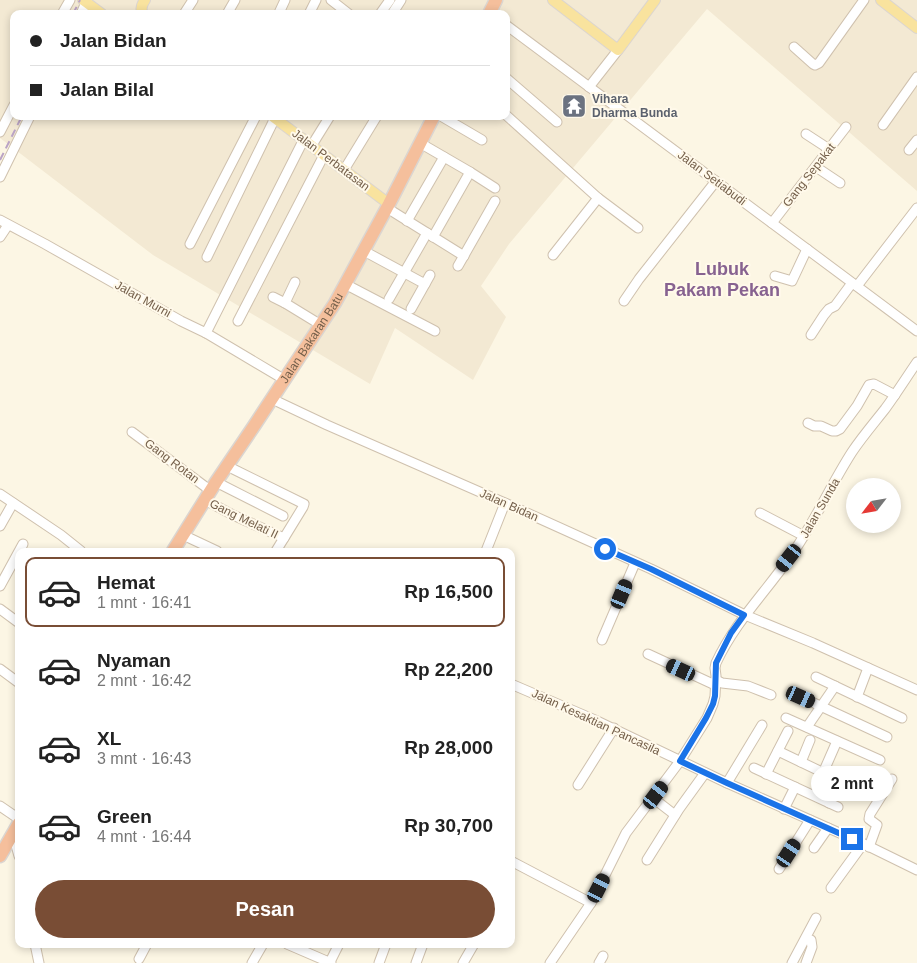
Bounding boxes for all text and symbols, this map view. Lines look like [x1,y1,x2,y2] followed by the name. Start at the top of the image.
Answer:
[60,30,167,51] text: Jalan Bidan
[60,79,154,100] text: Jalan Bilal
[592,92,678,120] place label: Vihara Dharma Bunda
[561,93,587,119] temple icon: Vihara Dharma Bunda
[289,126,373,194] street label: Jalan Perbatasan
[780,140,839,210] street label: Gang Sepakat
[675,148,749,208] street label: Jalan Setiabudi
[664,259,780,300] district label: Lubuk Pakam Pekan
[112,278,174,320] street label: Jalan Murni
[277,291,346,386] street label: Jalan Bakaran Batu
[142,436,202,486] street label: Gang Rotan
[797,475,843,540] street label: Jalan Sunda
[846,478,901,532] north arrow
[846,478,901,533] map controls
[478,486,540,524] street label: Jalan Bidan
[207,496,281,542] street label: Gang Melati II
[594,538,616,560] route start
[773,542,804,574] car
[37,570,82,615] icon: car
[97,572,155,593] text: Hemat
[609,577,634,611] car
[404,581,493,602] text: Rp 16,500
[97,594,191,611] text: 1 mnt · 16:41
[37,648,82,693] icon: car
[97,650,171,671] text: Nyaman
[664,657,697,683] car
[404,659,493,680] text: Rp 22,200
[97,672,191,689] text: 2 mnt · 16:42
[784,684,817,710] car
[530,686,663,758] street label: Jalan Kesaktian Pancasila
[37,726,82,771] icon: car
[97,728,121,749] text: XL
[404,737,493,758] text: Rp 28,000
[97,750,191,767] text: 3 mnt · 16:43
[811,766,893,802] callout: 2 mnt
[831,775,873,792] text: 2 mnt
[640,779,671,811] car
[37,804,82,849] icon: car
[97,806,152,827] text: Green
[404,815,493,836] text: Rp 30,700
[97,828,191,845] text: 4 mnt · 16:44
[841,828,863,850] route end
[774,836,803,870] car
[585,871,612,905] car
[35,880,495,938] button: Pesan

